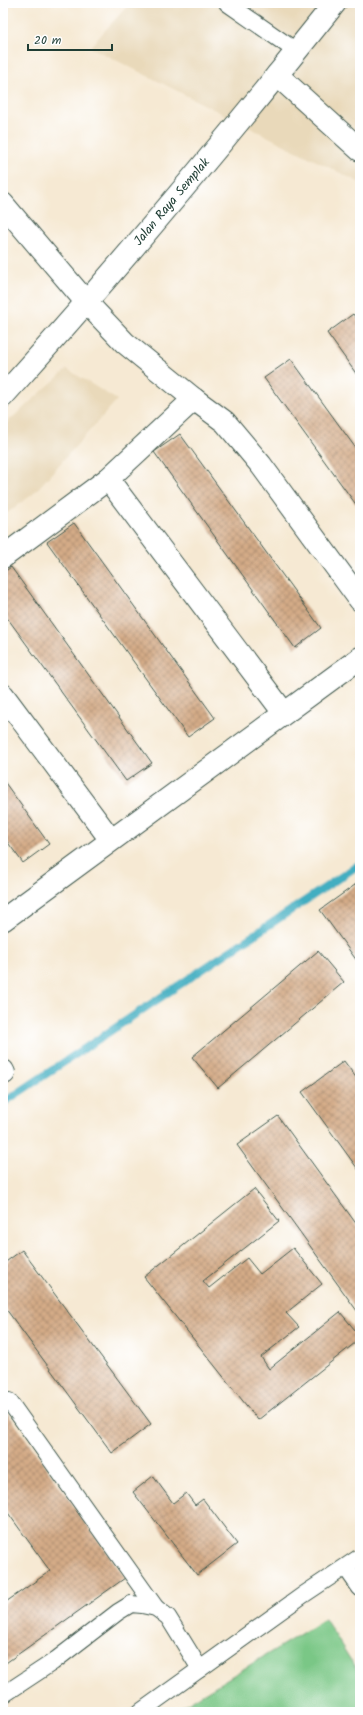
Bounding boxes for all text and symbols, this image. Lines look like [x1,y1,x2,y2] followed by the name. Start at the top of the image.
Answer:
[28,26,112,52] scale bar
[34,31,62,50] text: 20 m
[129,153,216,251] street label: Jalan Raya Semplak

